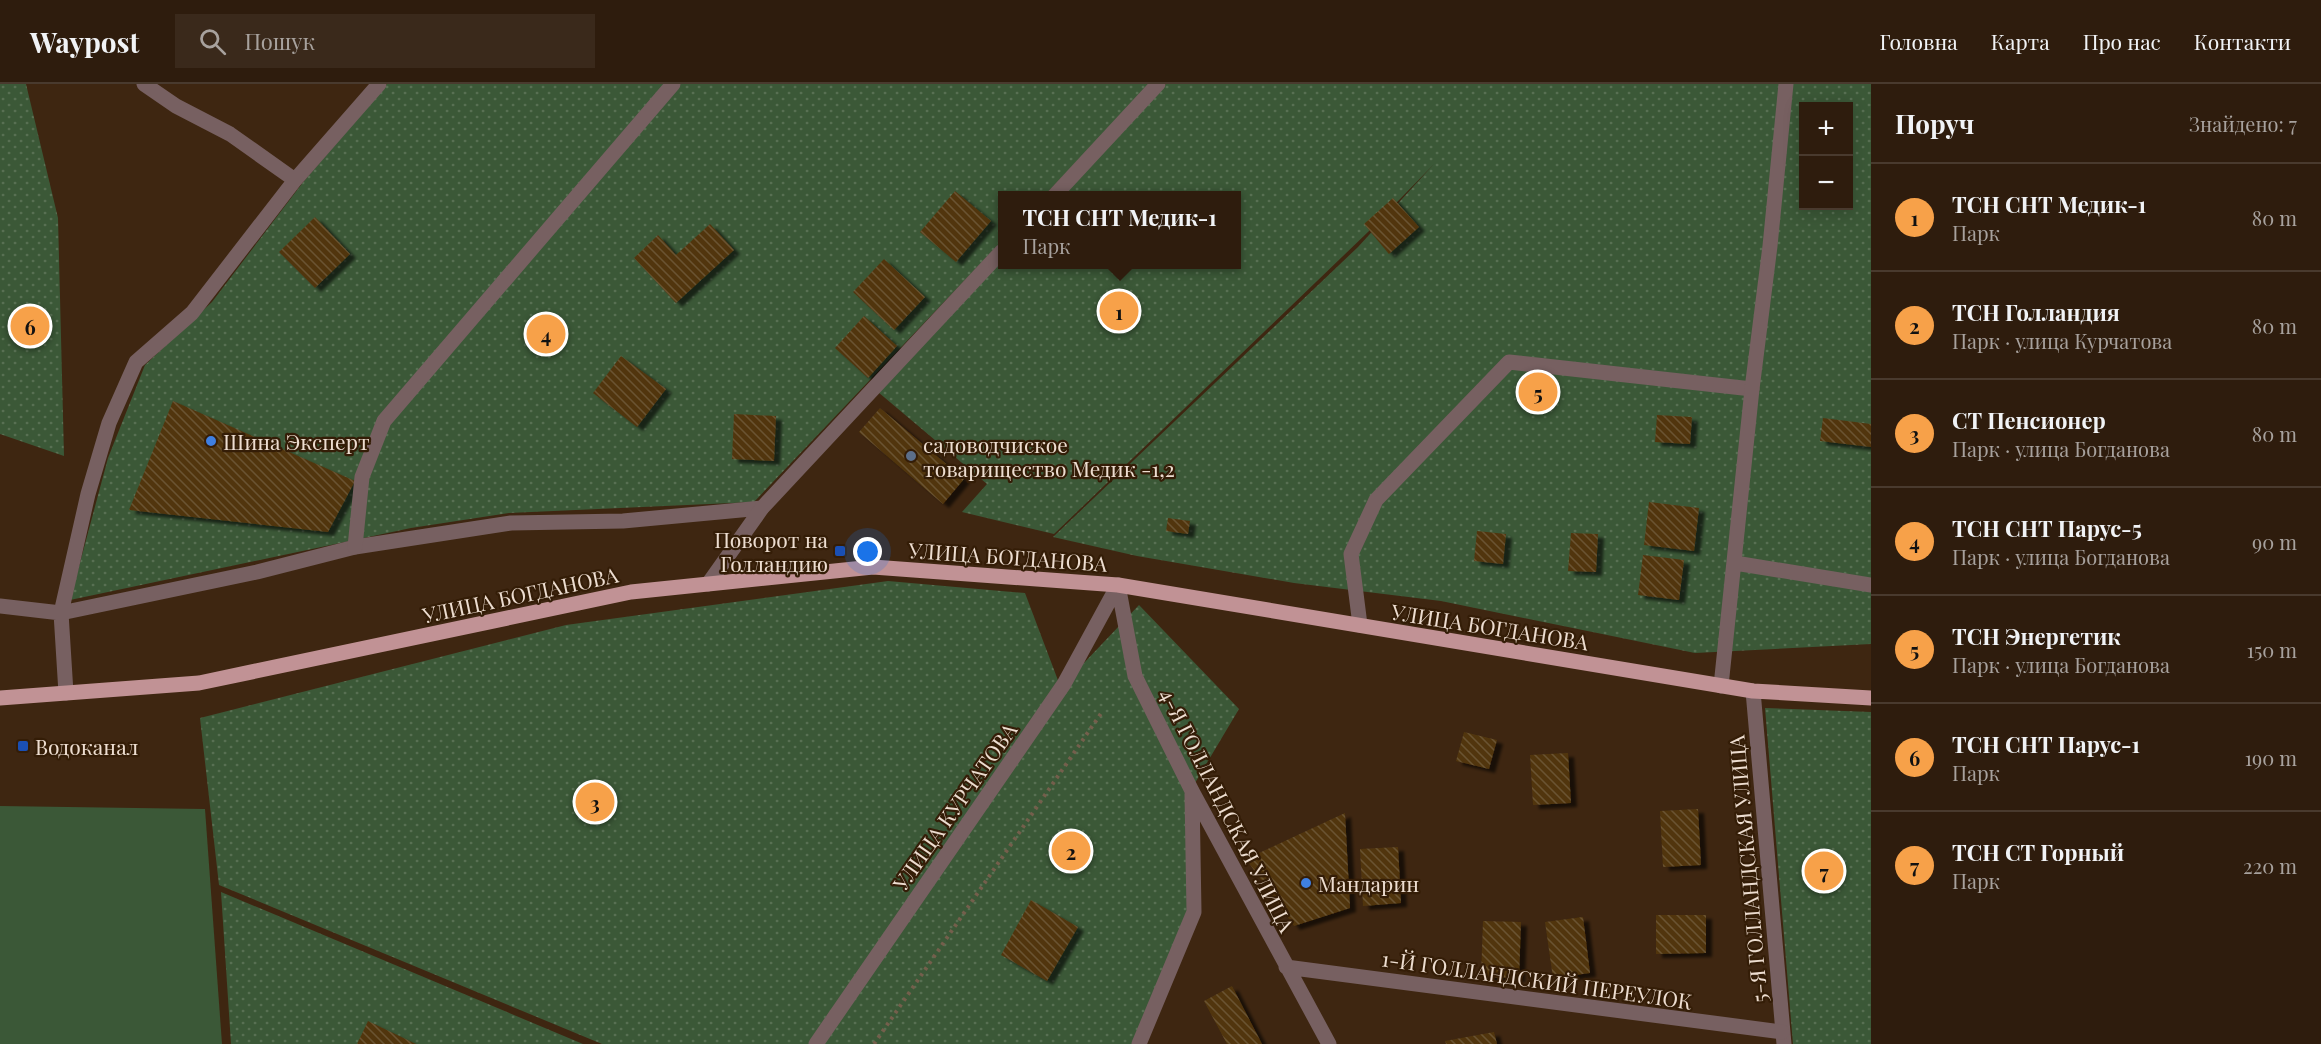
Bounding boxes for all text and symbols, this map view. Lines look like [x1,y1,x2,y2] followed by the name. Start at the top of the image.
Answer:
[175,14,595,68] search box
[30,23,139,60] text: Waypost
[196,25,229,58] icon: search
[244,26,315,56] text: Пошук
[1879,27,1958,55] text: Головна
[1991,27,2050,55] text: Карта
[2083,27,2161,55] text: Про нас
[2194,27,2291,55] text: Контакти
[1799,102,1853,210] map controls
[1799,102,1853,156] button: +
[1895,106,1974,141] text: Поруч
[2189,110,2297,137] text: Знайдено: 7
[1799,156,1853,210] button: −
[1952,189,2146,219] text: ТСН СНТ Медик-1
[998,191,1241,269] popup
[1022,202,1217,232] text: ТСН СНТ Медик-1
[1911,204,1918,231] text: 1
[2252,204,2297,231] text: 80 m
[1952,219,2000,246] text: Парк
[1022,232,1070,259] text: Парк
[1100,288,1138,334] pin: 1
[1952,297,2120,327] text: ТСН Голландия
[10,304,50,348] pin: 6
[526,312,566,356] pin: 4
[1909,312,1920,339] text: 2
[2252,312,2297,339] text: 80 m
[1952,327,2172,354] text: Парк · улица Курчатова
[1518,370,1558,414] pin: 5
[1952,405,2106,435] text: СТ Пенсионер
[1910,420,1919,447] text: 3
[2252,420,2297,447] text: 80 m
[223,427,370,455] place label: Шина Эксперт
[923,430,1175,482] place label: садоводчиское товарищество Медик -1,2
[204,434,218,448] marker: Шина Эксперт
[1952,435,2170,462] text: Парк · улица Богданова
[904,449,918,463] marker: садоводчиское товарищество Медик -1,2
[1952,513,2142,543] text: ТСН СНТ Парус-5
[714,525,829,577] place label: Поворот на Голландию
[1909,528,1920,555] text: 4
[2252,528,2297,555] text: 90 m
[907,535,1109,577] street label: УЛИЦА БОГДАНОВА
[853,537,882,566] your location
[1952,543,2170,570] text: Парк · улица Богданова
[833,544,847,558] marker: Поворот на Голландию
[419,559,621,629] street label: УЛИЦА БОГДАНОВА
[1388,596,1591,656] street label: УЛИЦА БОГДАНОВА
[1952,621,2121,651] text: ТСН Энергетик
[1910,636,1919,663] text: 5
[2247,636,2297,663] text: 150 m
[1952,651,2170,678] text: Парк · улица Богданова
[1154,683,1302,937] street label: 4-Я ГОЛЛАНДСКАЯ УЛИЦА
[885,716,1023,896] street label: УЛИЦА КУРЧАТОВА
[1952,729,2140,759] text: ТСН СНТ Парус-1
[35,732,139,760] place label: Водоканал
[1721,733,1773,1004] street label: 5-Я ГОЛЛАНДСКАЯ УЛИЦА
[16,739,30,753] marker: Водоканал
[1909,744,1920,771] text: 6
[2245,744,2297,771] text: 190 m
[1952,759,2000,786] text: Парк
[576,780,614,824] pin: 3
[1052,828,1090,873] pin: 2
[1952,837,2124,867] text: ТСН СТ Горный
[1804,848,1844,894] pin: 7
[1910,852,1919,879] text: 7
[2243,852,2297,879] text: 220 m
[1952,867,2000,894] text: Парк
[1318,869,1419,897] place label: Мандарин
[1299,876,1313,890] marker: Мандарин
[1380,943,1694,1015] street label: 1-Й ГОЛЛАНДСКИЙ ПЕРЕУЛОК

